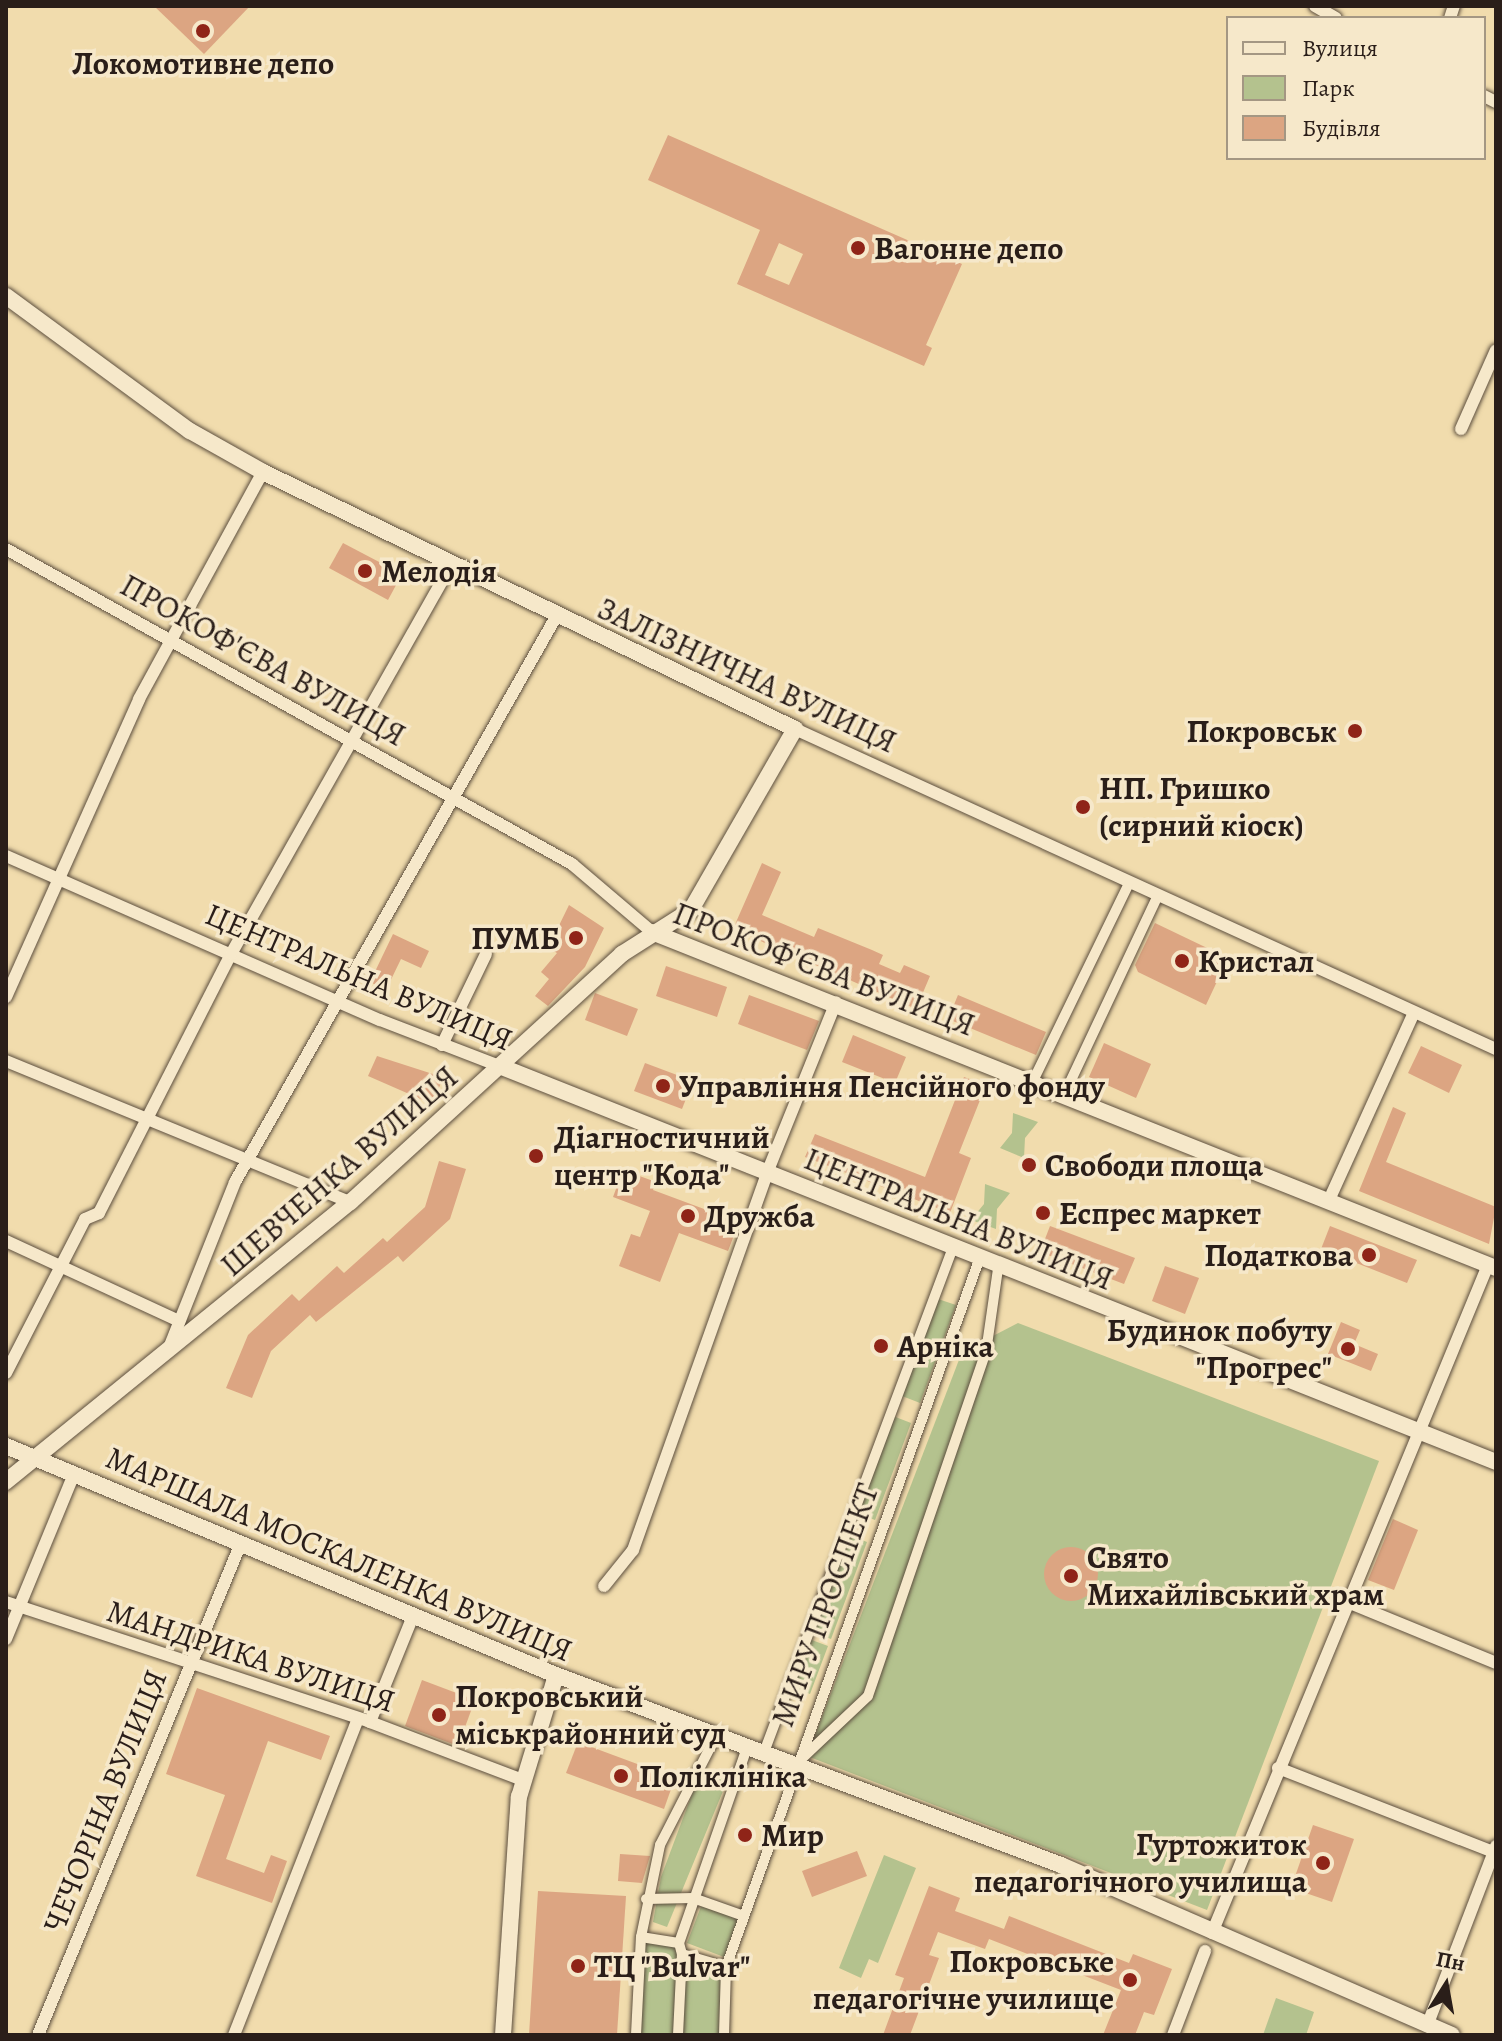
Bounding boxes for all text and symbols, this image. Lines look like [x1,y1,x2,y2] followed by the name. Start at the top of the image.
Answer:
[1226,16,1486,160] legend
[194,22,212,40] marker: Локомотивне депо
[1302,32,1378,64] text: Вулиця
[72,44,334,82] place label: Локомотивне депо
[1302,72,1355,104] text: Парк
[1302,112,1381,144] text: Будівля
[874,229,1063,267] place label: Вагонне депо
[849,239,867,257] marker: Вагонне депо
[381,552,497,590] place label: Мелодія
[356,562,374,580] marker: Мелодія
[114,566,412,754] street label: ПРОКОФ'ЄВА ВУЛИЦЯ
[591,589,903,761] street label: ЗАЛІЗНИЧНА ВУЛИЦЯ
[1186,712,1337,750] place label: Покровськ
[1344,720,1366,742] marker: Покровськ
[1099,770,1304,845] place label: НП. Гришко (сирний кіоск)
[1074,798,1092,816] marker: НП. Гришко (сирний кіоск)
[668,894,980,1044] street label: ПРОКОФ'ЄВА ВУЛИЦЯ
[200,895,518,1059] street label: ЦЕНТРАЛЬНА ВУЛИЦЯ
[471,919,560,957] place label: ПУМБ
[567,929,585,947] marker: ПУМБ
[1198,942,1315,980] place label: Кристал
[1173,952,1191,970] marker: Кристал
[212,1057,466,1285] street label: ШЕВЧЕНКА ВУЛИЦЯ
[679,1067,1105,1105] place label: Управління Пенсійного фонду
[654,1077,672,1095] marker: Управління Пенсійного фонду
[554,1119,770,1194] place label: Діагностичний центр "Кода"
[799,1139,1119,1299] street label: ЦЕНТРАЛЬНА ВУЛИЦЯ
[525,1145,547,1167] marker: Діагностичний центр "Кода"
[1045,1146,1263,1184] place label: Свободи площа
[1020,1156,1038,1174] marker: Свободи площа
[1059,1194,1261,1232] place label: Еспрес маркет
[704,1197,815,1235] place label: Дружба
[1034,1204,1052,1222] marker: Еспрес маркет
[679,1207,697,1225] marker: Дружба
[1204,1236,1353,1274] place label: Податкова
[1360,1246,1378,1264] marker: Податкова
[1107,1312,1332,1387] place label: Будинок побуту "Прогрес"
[897,1327,994,1365] place label: Арніка
[872,1337,890,1355] marker: Арніка
[1339,1340,1357,1358] marker: Будинок побуту "Прогрес"
[100,1438,578,1670] street label: МАРШАЛА МОСКАЛЕНКА ВУЛИЦЯ
[763,1478,887,1732] street label: МИРУ ПРОСПЕКТ
[1087,1539,1384,1614] place label: Свято Михайлівський храм
[1062,1567,1080,1585] marker: Свято Михайлівський храм
[102,1591,400,1721] street label: МАНДРИКА ВУЛИЦЯ
[35,1664,175,1938] street label: ЧЕЧОРІНА ВУЛИЦЯ
[455,1678,726,1753] place label: Покровський міськрайонний суд
[430,1706,448,1724] marker: Покровський міськрайонний суд
[639,1757,807,1795] place label: Поліклініка
[610,1765,632,1787] marker: Поліклініка
[761,1816,824,1854] place label: Мир
[736,1826,754,1844] marker: Мир
[974,1826,1307,1901] place label: Гуртожиток педагогічного училища
[1314,1854,1332,1872] marker: Гуртожиток педагогічного училища
[813,1943,1114,2018] place label: Покровське педагогічне училище
[1434,1944,1468,1979] text: Пн
[1406,1945,1486,2025] north arrow
[594,1947,751,1985] place label: ТЦ "Bulvar"
[569,1957,587,1975] marker: ТЦ "Bulvar"
[1121,1971,1139,1989] marker: Покровське педагогічне училище

